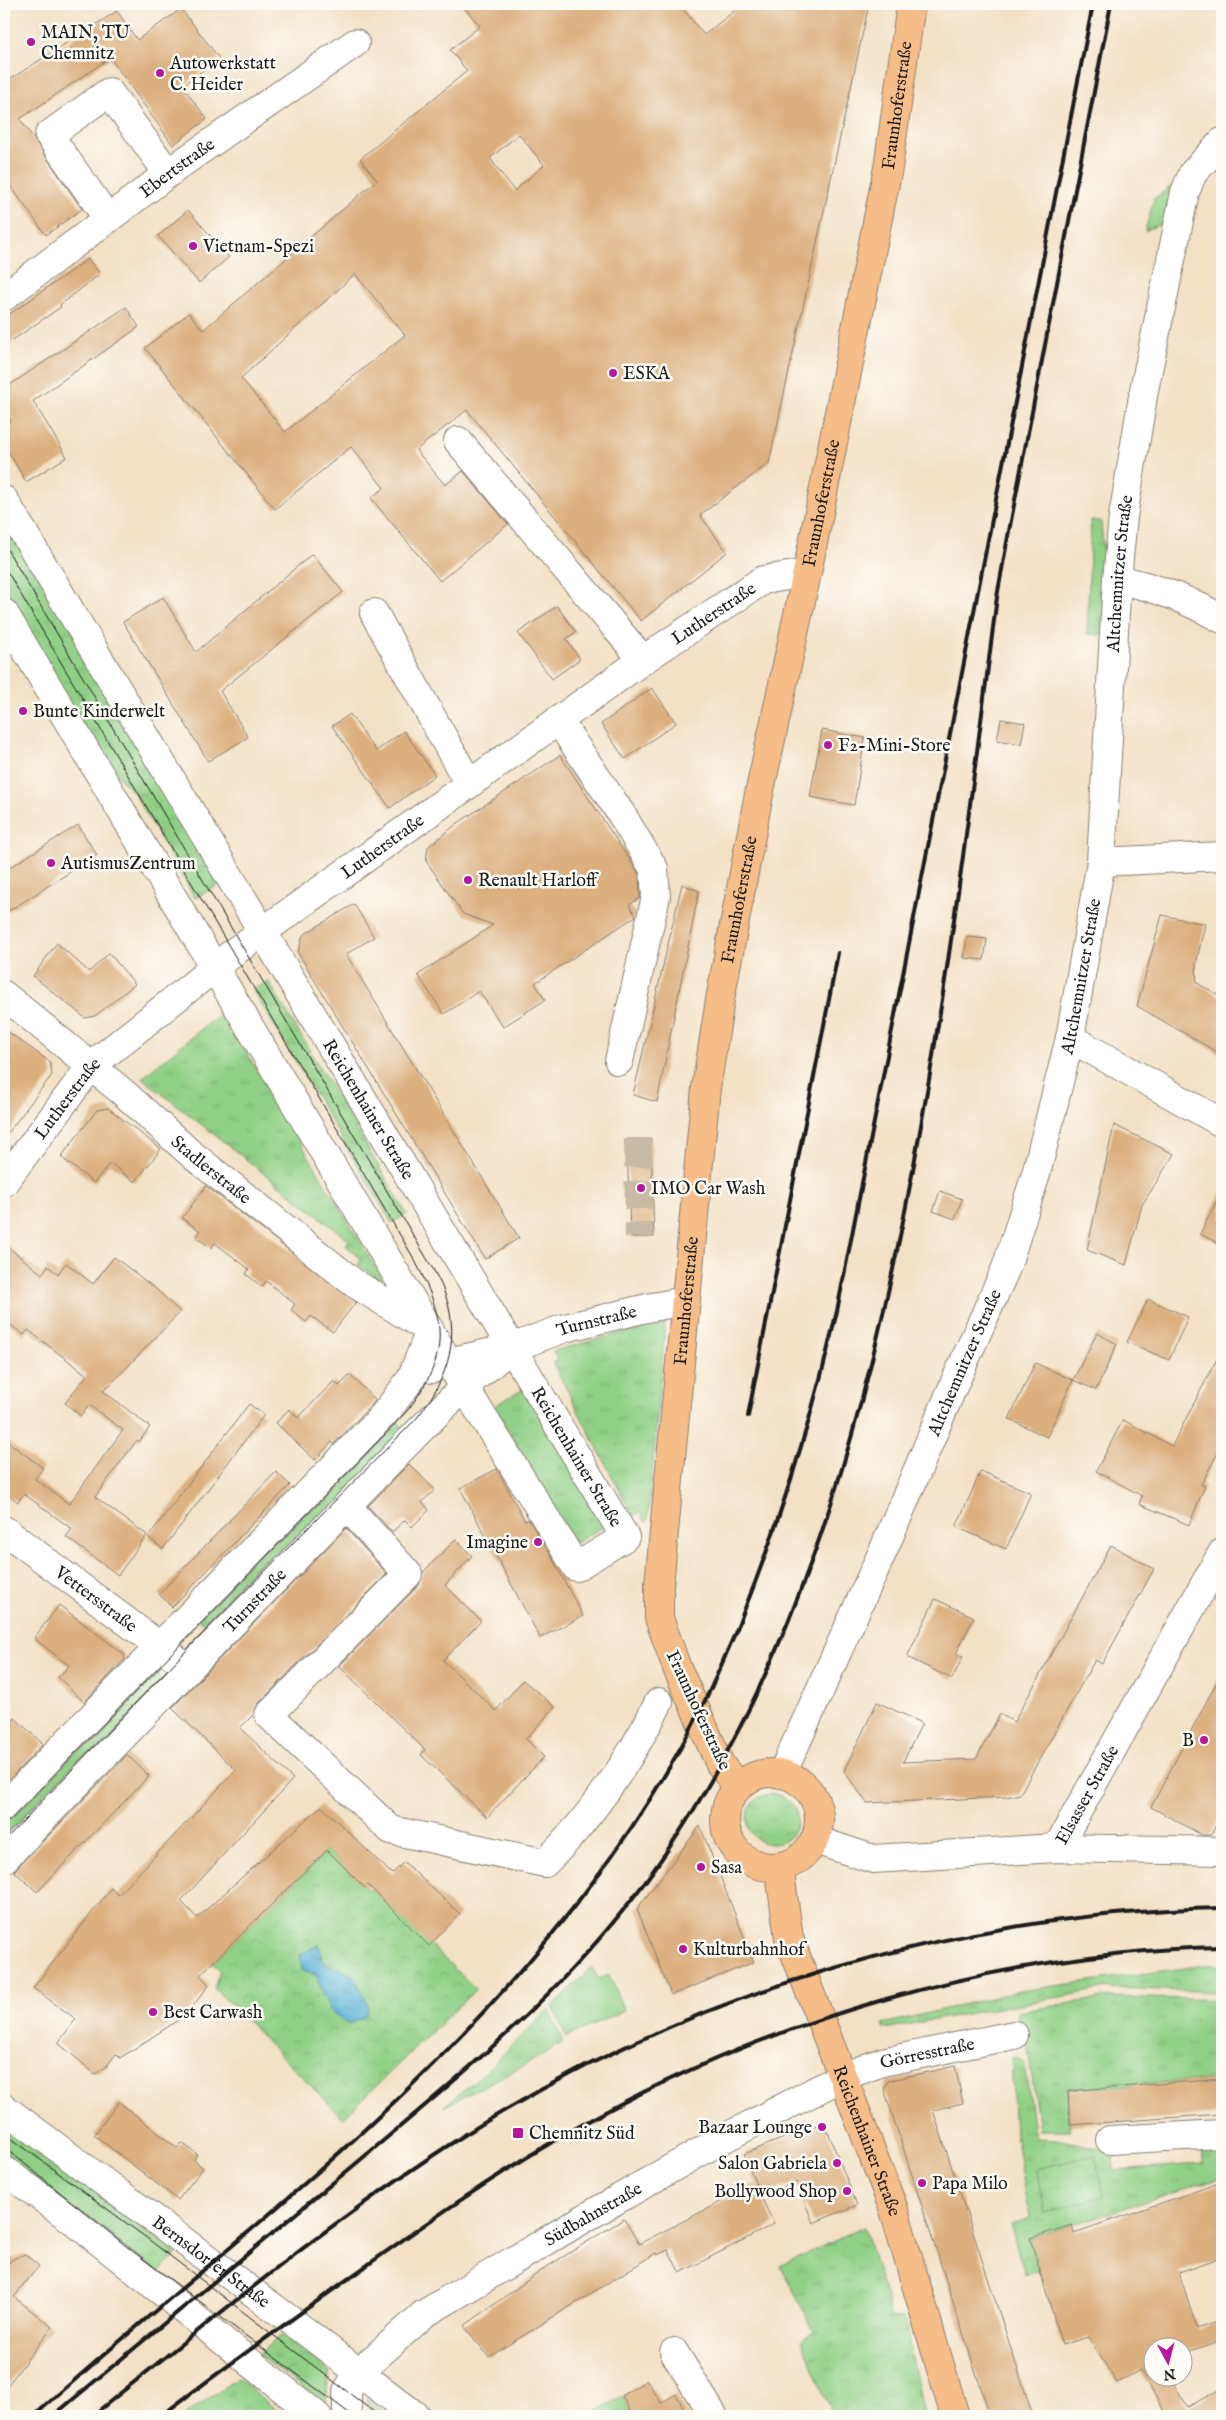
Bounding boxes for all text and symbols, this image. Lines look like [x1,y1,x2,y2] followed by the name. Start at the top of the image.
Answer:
[41,22,131,66] place label: MAIN, TU Chemnitz
[25,36,37,48] marker: MAIN, TU Chemnitz
[878,40,919,171] street label: Fraunhoferstraße
[169,53,276,97] place label: Autowerkstatt C. Heider
[154,67,166,79] marker: Autowerkstatt C. Heider
[136,134,220,204] street label: Ebertstraße
[202,236,314,259] place label: Vietnam-Spezi
[187,240,199,252] marker: Vietnam-Spezi
[623,363,671,386] place label: ESKA
[607,367,619,379] marker: ESKA
[798,438,846,569] street label: Fraunhoferstraße
[1103,493,1139,654] street label: Altchemnitzer Straße
[667,578,761,651] street label: Lutherstraße
[33,701,165,724] place label: Bunte Kinderwelt
[17,705,29,717] marker: Bunte Kinderwelt
[838,735,951,758] place label: F2-Mini-Store
[822,739,834,751] marker: F2-Mini-Store
[337,810,429,885] street label: Lutherstraße
[717,834,764,966] street label: Fraunhoferstraße
[60,853,196,876] place label: AutismusZentrum
[45,857,57,869] marker: AutismusZentrum
[478,870,599,893] place label: Renault Harloff
[462,874,474,886] marker: Renault Harloff
[1056,897,1107,1058] street label: Altchemnitzer Straße
[317,1035,418,1184] street label: Reichenhainer Straße
[30,1053,106,1145] street label: Lutherstraße
[165,1131,255,1210] street label: Stadlerstraße
[651,1178,766,1201] place label: IMO Car Wash
[635,1182,647,1194] marker: IMO Car Wash
[670,1235,705,1366] street label: Fraunhoferstraße
[923,1286,1008,1441] street label: Altchemnitzer Straße
[554,1301,639,1343] street label: Turnstraße
[525,1383,626,1532] street label: Reichenhainer Straße
[466,1532,528,1555] place label: Imagine
[532,1536,544,1548] marker: Imagine
[49,1561,141,1638] street label: Vettersstraße
[219,1564,292,1639] street label: Turnstraße
[660,1647,735,1774] street label: Fraunhoferstraße
[1182,1730,1194,1753] place label: B
[1198,1734,1210,1746] marker: B
[1051,1742,1125,1849] street label: Elsasser Straße
[711,1857,742,1880] place label: Sasa
[695,1861,707,1873] marker: Sasa
[693,1939,808,1962] place label: Kulturbahnhof
[677,1943,689,1955] marker: Kulturbahnhof
[163,2002,263,2025] place label: Best Carwash
[147,2006,159,2018] marker: Best Carwash
[878,2033,977,2075] street label: Görresstraße
[826,2063,905,2219] street label: Reichenhainer Straße
[698,2117,812,2140] place label: Bazaar Lounge
[816,2121,828,2133] marker: Bazaar Lounge
[529,2123,635,2146] place label: Chemnitz Süd
[511,2126,525,2140] marker: Chemnitz Süd
[718,2153,827,2176] place label: Salon Gabriela
[831,2157,843,2169] marker: Salon Gabriela
[932,2173,1008,2196] place label: Papa Milo
[916,2177,928,2189] marker: Papa Milo
[541,2178,647,2253] street label: Südbahnstraße
[714,2181,837,2204] place label: Bollywood Shop
[841,2185,853,2197] marker: Bollywood Shop
[147,2211,274,2314] street label: Bernsdorfer Straße
[1144,2338,1194,2388] north arrow
[1162,2364,1178,2384] text: N

